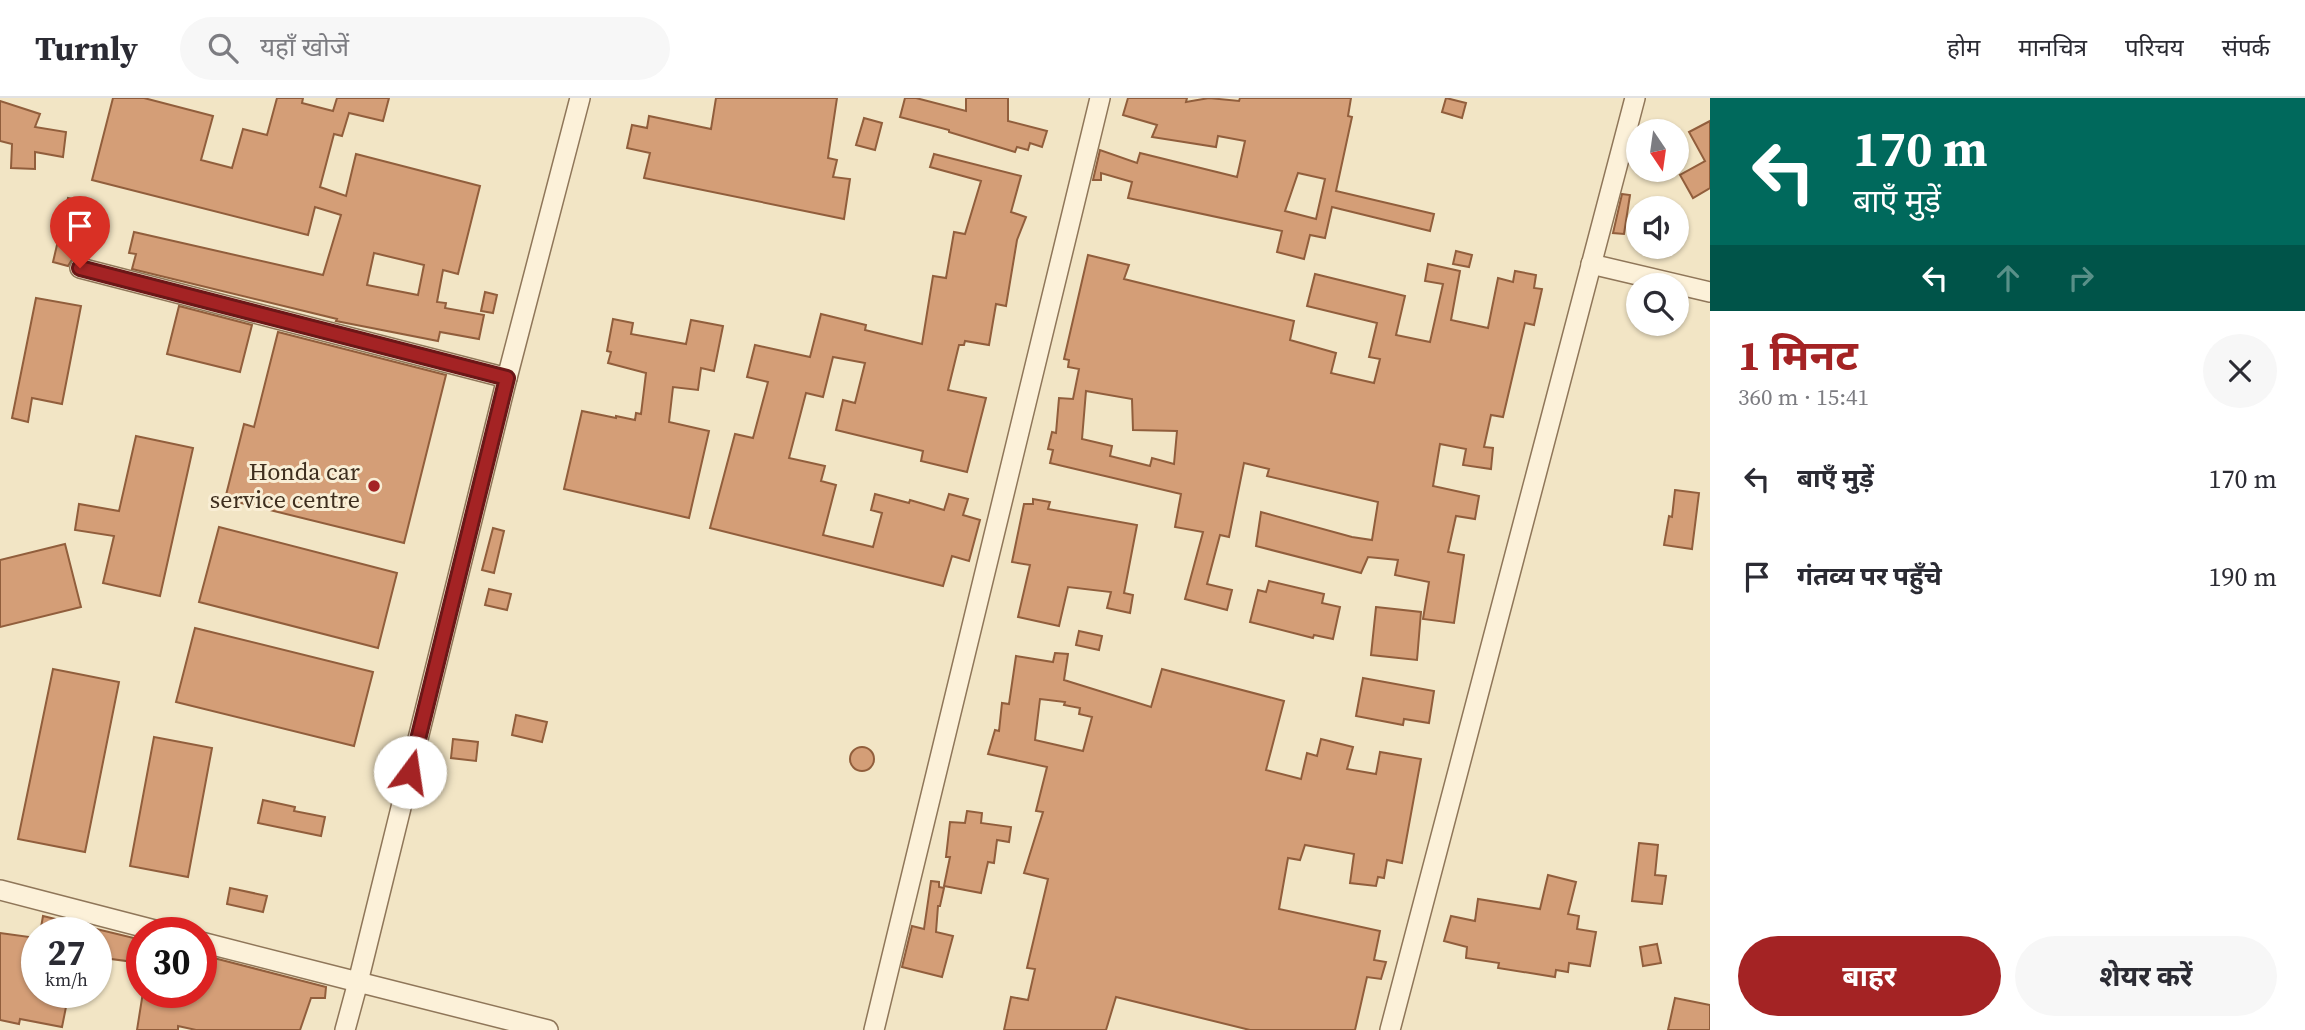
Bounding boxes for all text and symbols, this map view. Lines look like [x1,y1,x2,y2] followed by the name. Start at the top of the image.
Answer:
[180,17,670,80] search box
[35,26,138,71] text: Turnly
[204,29,242,67] icon: search
[260,29,349,65] text: यहाँ खोजें
[1947,31,1980,64] text: होम
[2018,31,2087,64] text: मानचित्र
[2125,31,2184,64] text: परिचय
[2222,31,2270,64] text: संपर्क
[1853,115,1988,182] text: 170 m
[1626,119,1689,182] north arrow
[1626,119,1689,336] map controls
[1738,126,1829,217] icon: left
[1853,179,1941,223] text: बाएँ मुड़ें
[50,196,110,268] pin
[1626,196,1689,259] button: sound
[61,207,99,245] icon: arrive
[1916,259,1954,297] icon: left
[1989,259,2027,297] icon: ahead
[2062,259,2100,297] icon: right
[1626,273,1689,336] button: search
[1738,326,1858,384] text: 1 मिनट
[2203,334,2277,408] button: close
[1738,381,1869,413] text: 360 m · 15:41
[210,455,360,516] place label: Honda car service centre
[1738,460,1776,498] icon: left
[1797,460,1874,496] text: बाएँ मुड़ें
[2209,461,2277,497] text: 170 m
[366,478,382,494] marker: Honda car service centre
[1738,558,1776,596] icon: arrive
[1797,558,1942,594] text: गंतव्य पर पहुँचे
[2209,559,2277,595] text: 190 m
[373,735,447,809] position arrow
[126,917,217,1008] speed limit sign: 30
[48,929,85,977] text: 27
[1738,936,2001,1016] button: बाहर
[2015,936,2277,1016] button: शेयर करें
[45,967,88,992] text: km/h

